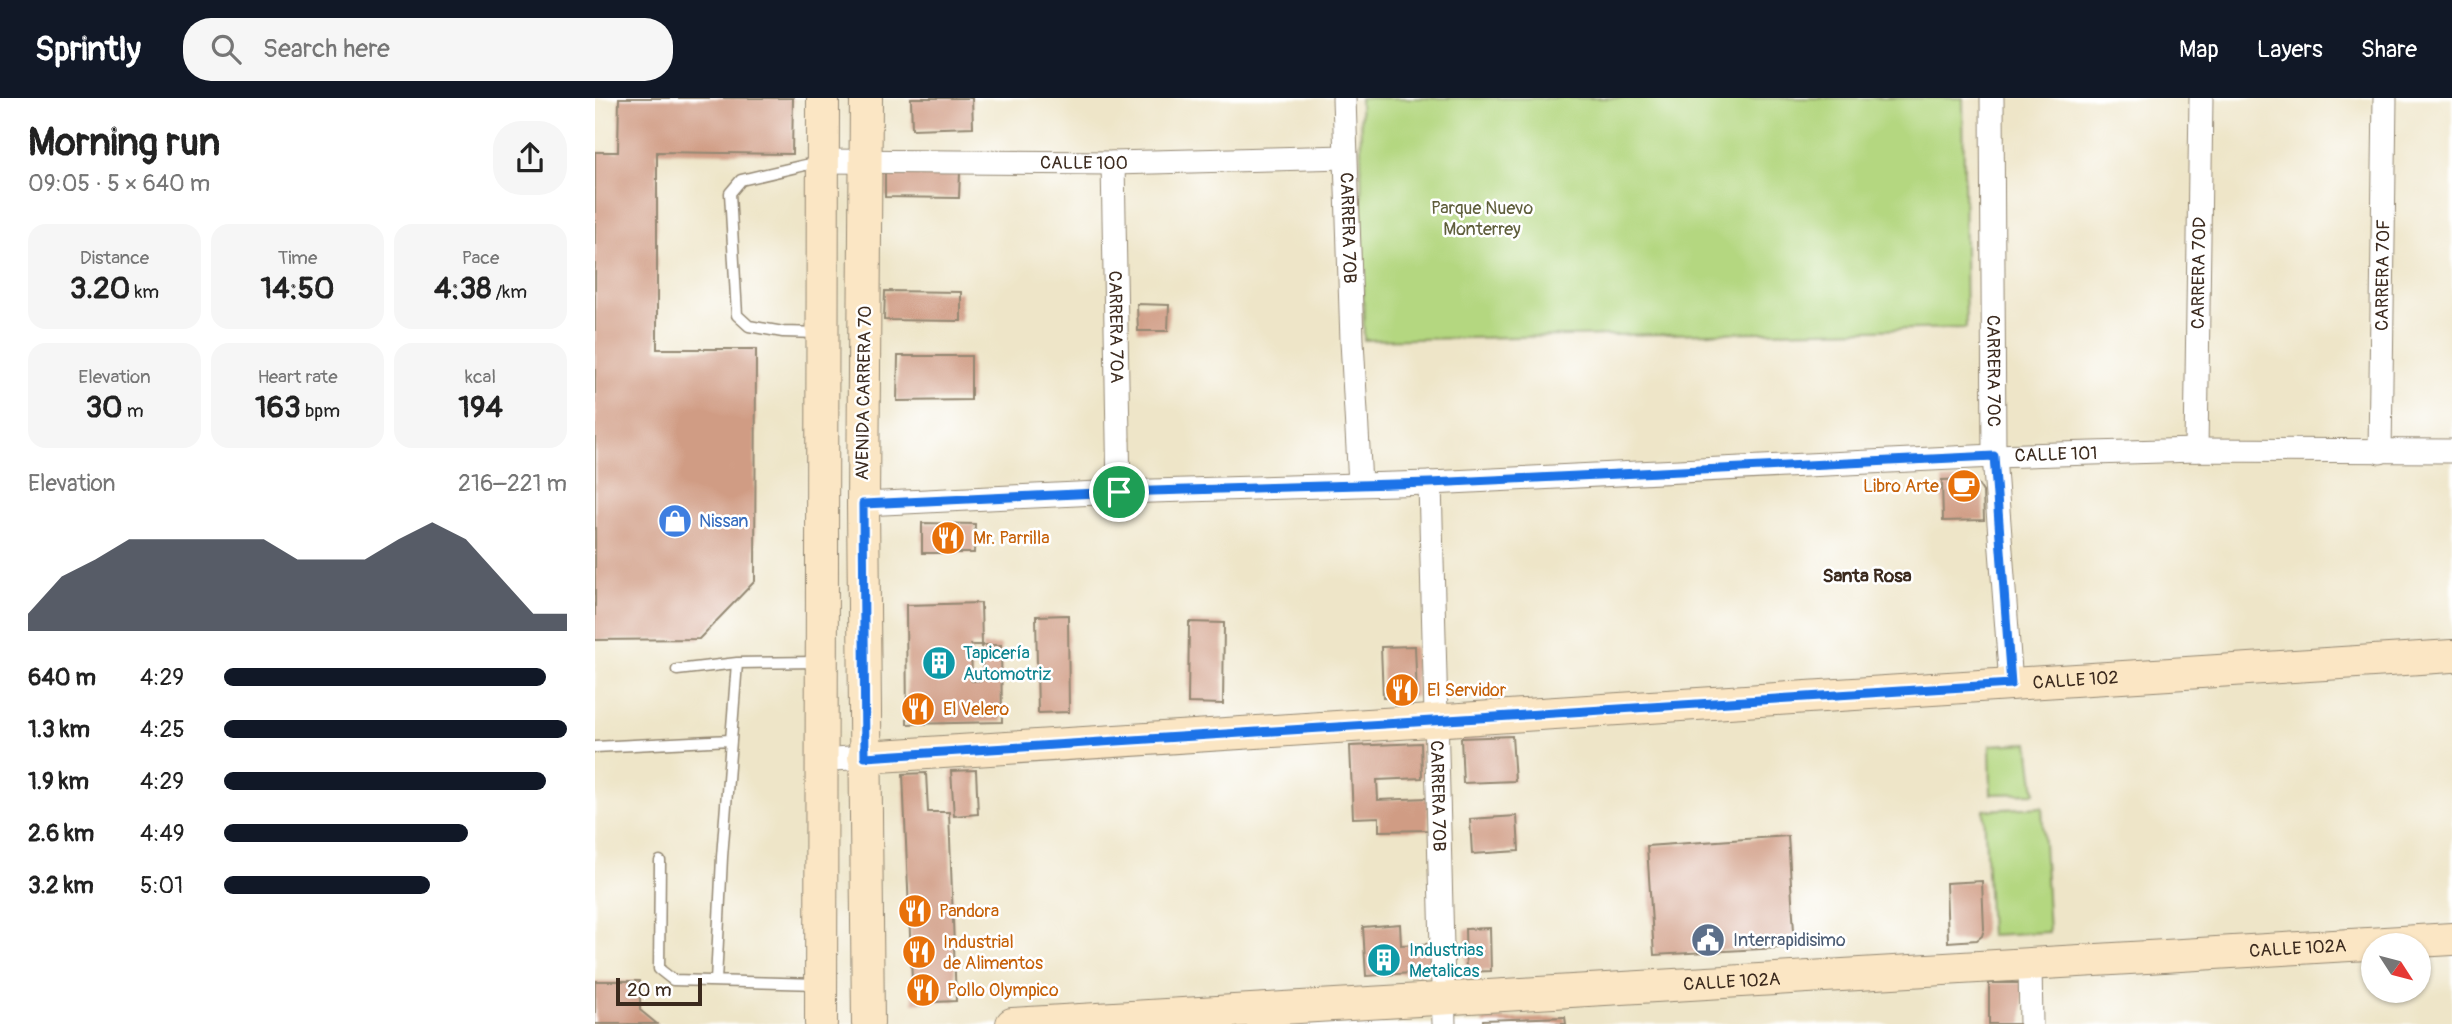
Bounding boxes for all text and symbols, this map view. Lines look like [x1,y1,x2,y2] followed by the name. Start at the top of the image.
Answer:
[183,18,673,81] search box
[35,29,141,70] text: Sprintly
[207,30,245,68] icon: search
[263,33,390,65] text: Search here
[2179,35,2219,64] text: Map
[2257,35,2323,64] text: Layers
[2361,35,2417,64] text: Share
[28,119,220,167] text: Morning run
[493,121,567,195] button: share
[1040,151,1128,175] street label: CALLE 100
[28,169,210,198] text: 09:05 · 5 × 640 m
[1335,172,1362,284] street label: CARRERA 70B
[1431,197,1533,241] park label: Parque Nuevo Monterrey
[2186,217,2211,329] street label: CARRERA 70D
[2370,219,2395,331] street label: CARRERA 70F
[80,246,149,270] text: Distance
[278,246,317,270] text: Time
[462,246,499,270] text: Pace
[70,270,130,307] text: 3.20
[261,270,334,307] text: 14:50
[434,270,491,307] text: 4:38
[1103,270,1129,384] street label: CARRERA 70A
[130,280,159,304] text: km
[491,280,527,304] text: /km
[851,305,877,481] street label: AVENIDA CARRERA 70
[1982,315,2005,427] street label: CARRERA 70C
[78,365,151,389] text: Elevation
[257,365,338,389] text: Heart rate
[465,365,496,389] text: kcal
[85,389,123,426] text: 30
[255,389,301,426] text: 163
[458,389,503,426] text: 194
[123,399,144,423] text: m
[301,399,340,423] text: bpm
[2014,441,2098,467] street label: CALLE 101
[1089,462,1149,522] pin
[1945,467,1983,505] cafe icon: Libro Arte
[28,469,116,498] text: Elevation
[458,469,567,498] text: 216–221 m
[1100,473,1138,511] icon: arrive
[1863,475,1939,498] place label: Libro Arte
[656,502,694,540] shop icon: Nissan
[699,510,748,533] place label: Nissan
[929,519,967,557] restaurant icon: Mr. Parrilla
[973,527,1050,550] place label: Mr. Parrilla
[1822,564,1912,588] district label: Santa Rosa
[963,642,1051,686] place label: Tapicería Automotriz
[920,644,958,682] building icon: Tapicería Automotriz
[28,663,96,692] text: 640 m
[140,663,184,692] text: 4:29
[2032,666,2119,694] street label: CALLE 102
[1383,671,1421,709] restaurant icon: El Servidor
[1427,679,1507,702] place label: El Servidor
[899,690,937,728] restaurant icon: El Velero
[943,698,1009,721] place label: El Velero
[28,715,90,744] text: 1.3 km
[140,715,185,744] text: 4:25
[1425,740,1451,852] street label: CARRERA 70B
[28,767,89,796] text: 1.9 km
[140,767,184,796] text: 4:29
[28,819,94,848] text: 2.6 km
[140,819,185,848] text: 4:49
[28,871,94,900] text: 3.2 km
[140,871,183,900] text: 5:01
[896,892,934,930] restaurant icon: Pandora
[939,900,999,923] place label: Pandora
[1689,921,1727,959] public building icon: Interrapidisimo
[1733,929,1846,952] place label: Interrapidisimo
[943,931,1043,975] place label: Industrial de Alimentos
[900,933,938,971] restaurant icon: Industrial de Alimentos
[2361,933,2431,1003] north arrow
[2361,933,2431,1003] map controls
[2248,934,2347,962] street label: CALLE 102A
[1409,939,1483,983] place label: Industrias Metalicas
[1365,941,1403,979] building icon: Industrias Metalicas
[1682,967,1781,996] street label: CALLE 102A
[904,971,942,1009] restaurant icon: Pollo Olympico
[616,975,702,1007] scale bar
[627,978,672,1002] text: 20 m
[947,979,1059,1002] place label: Pollo Olympico

